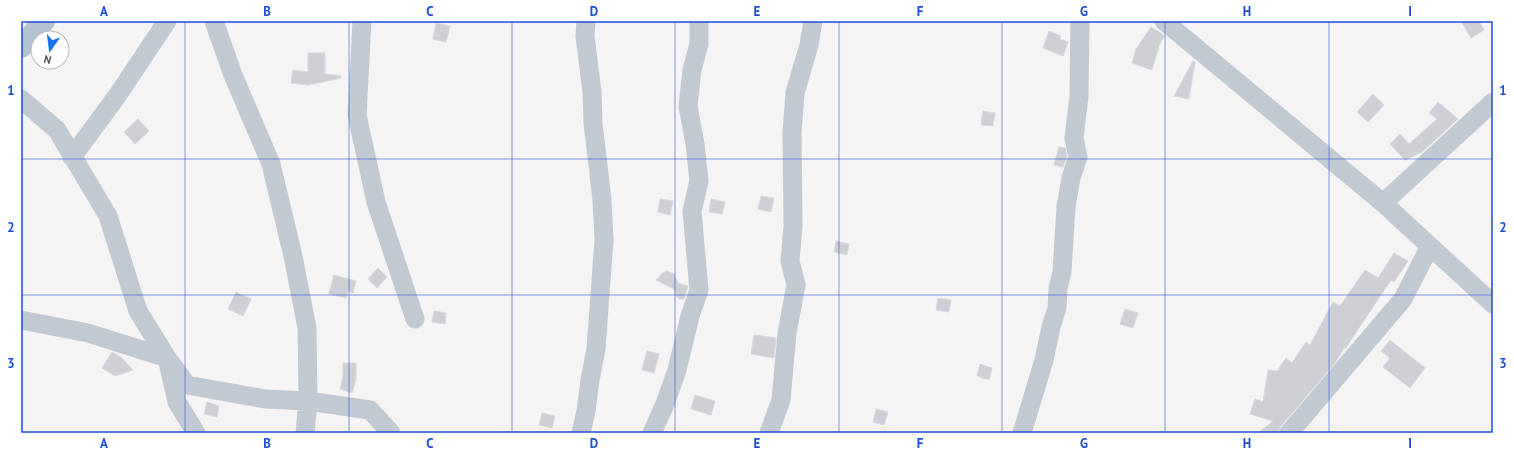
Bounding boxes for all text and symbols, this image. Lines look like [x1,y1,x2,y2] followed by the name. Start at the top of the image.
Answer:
[100,3,108,20] text: A
[263,3,271,20] text: B
[426,3,434,20] text: C
[590,3,598,20] text: D
[754,3,761,20] text: E
[917,3,924,20] text: F
[1080,3,1088,20] text: G
[1243,3,1251,20] text: H
[1408,3,1412,20] text: I
[30,30,70,70] north arrow
[42,52,53,67] text: N
[7,82,15,99] text: 1
[1499,82,1507,99] text: 1
[7,219,15,236] text: 2
[1499,219,1507,236] text: 2
[7,355,15,372] text: 3
[1499,355,1507,372] text: 3
[100,435,108,452] text: A
[263,435,271,452] text: B
[426,435,434,452] text: C
[590,435,598,452] text: D
[754,435,761,452] text: E
[917,435,924,452] text: F
[1080,435,1088,452] text: G
[1243,435,1251,452] text: H
[1408,435,1412,452] text: I

